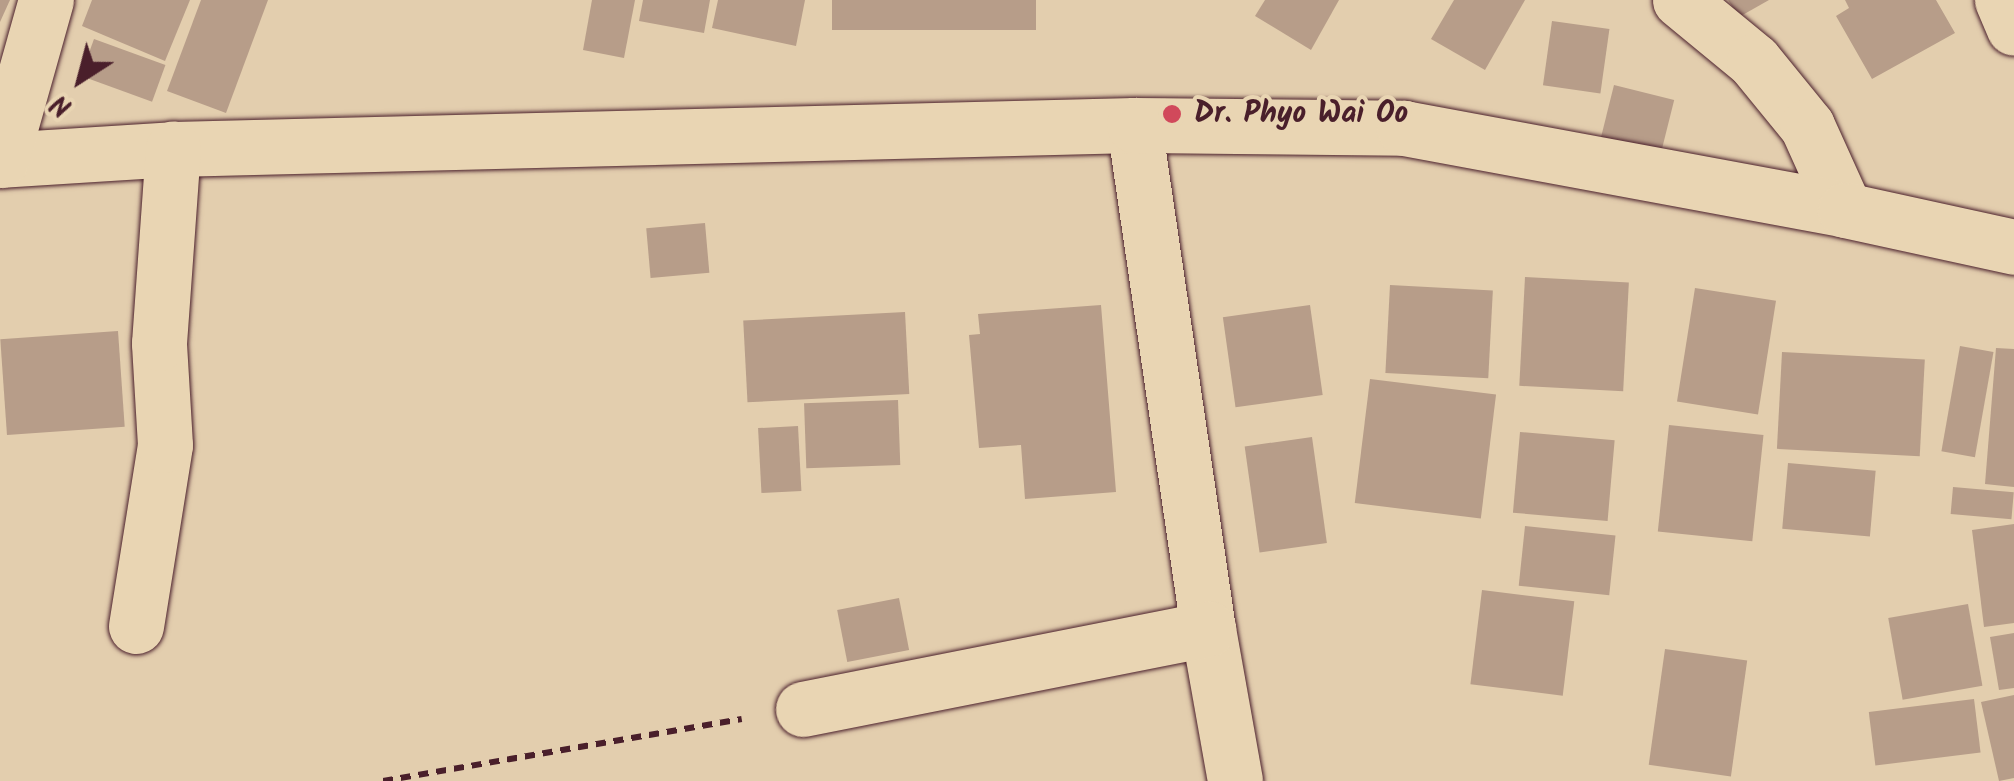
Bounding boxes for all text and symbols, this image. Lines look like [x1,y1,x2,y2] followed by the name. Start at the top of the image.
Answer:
[30,30,130,130] north arrow
[42,81,82,128] text: N
[1194,96,1408,132] place label: Dr. Phyo Wai Oo
[1159,101,1185,127] marker: Dr. Phyo Wai Oo

